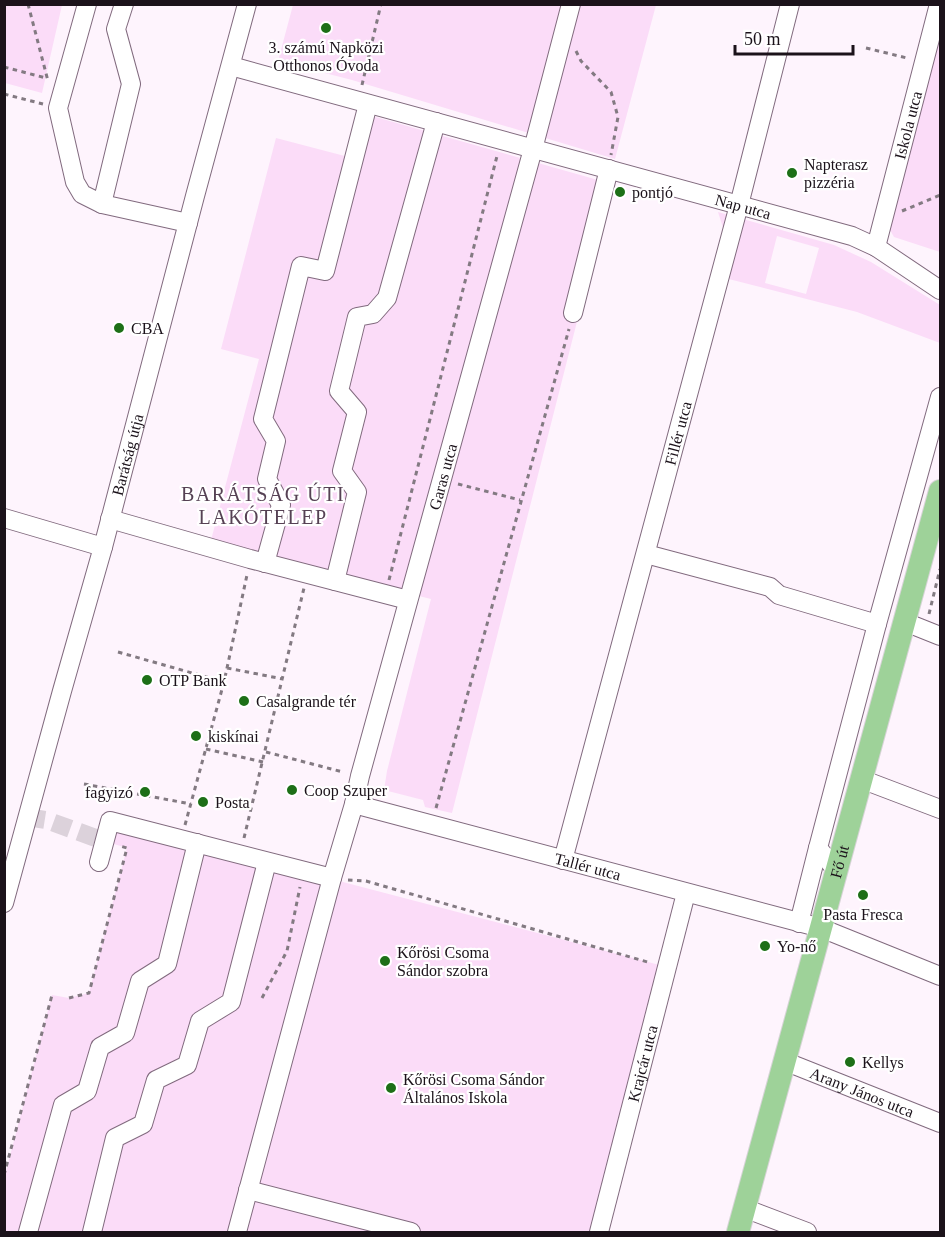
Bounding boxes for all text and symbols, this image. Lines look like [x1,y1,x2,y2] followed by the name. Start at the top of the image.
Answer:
[735,18,854,56] scale bar
[319,21,333,35] marker: 3. számú Napközi Otthonos Óvoda
[744,29,781,49] text: 50 m
[268,39,384,74] place label: 3. számú Napközi Otthonos Óvoda
[891,89,925,161] street label: Iskola utca
[804,156,868,192] place label: Napterasz pizzéria
[785,166,799,180] marker: Napterasz pizzéria
[632,184,673,202] place label: pontjó
[613,185,627,199] marker: pontjó
[713,191,773,222] street label: Nap utca
[131,320,164,337] place label: CBA
[112,321,126,335] marker: CBA
[661,399,695,467] street label: Fillér utca
[109,412,147,498] street label: Barátság útja
[426,442,460,512] street label: Garas utca
[181,482,345,528] district label: BARÁTSÁG ÚTI LAKÓTELEP
[159,672,226,689] place label: OTP Bank
[140,673,154,687] marker: OTP Bank
[256,693,357,711] place label: Casalgrande tér
[237,694,251,708] marker: Casalgrande tér
[208,728,259,745] place label: kiskínai
[189,729,203,743] marker: kiskínai
[304,782,388,800] place label: Coop Szuper
[285,783,299,797] marker: Coop Szuper
[85,784,133,802] place label: fagyizó
[138,785,152,799] marker: fagyizó
[215,794,250,811] place label: Posta
[196,795,210,809] marker: Posta
[827,843,852,880] street label: Fő út
[553,850,623,884] street label: Tallér utca
[856,888,870,902] marker: Pasta Fresca
[823,906,903,923] place label: Pasta Fresca
[777,938,816,955] place label: Yo-nő
[758,939,772,953] marker: Yo-nő
[397,944,489,979] place label: Kőrösi Csoma Sándor szobra
[378,954,392,968] marker: Kőrösi Csoma Sándor szobra
[625,1023,661,1104] street label: Krajcár utca
[862,1054,904,1072] place label: Kellys
[843,1055,857,1069] marker: Kellys
[808,1064,916,1121] street label: Arany János utca
[403,1071,545,1106] place label: Kőrösi Csoma Sándor Általános Iskola
[384,1081,398,1095] marker: Kőrösi Csoma Sándor Általános Iskola

